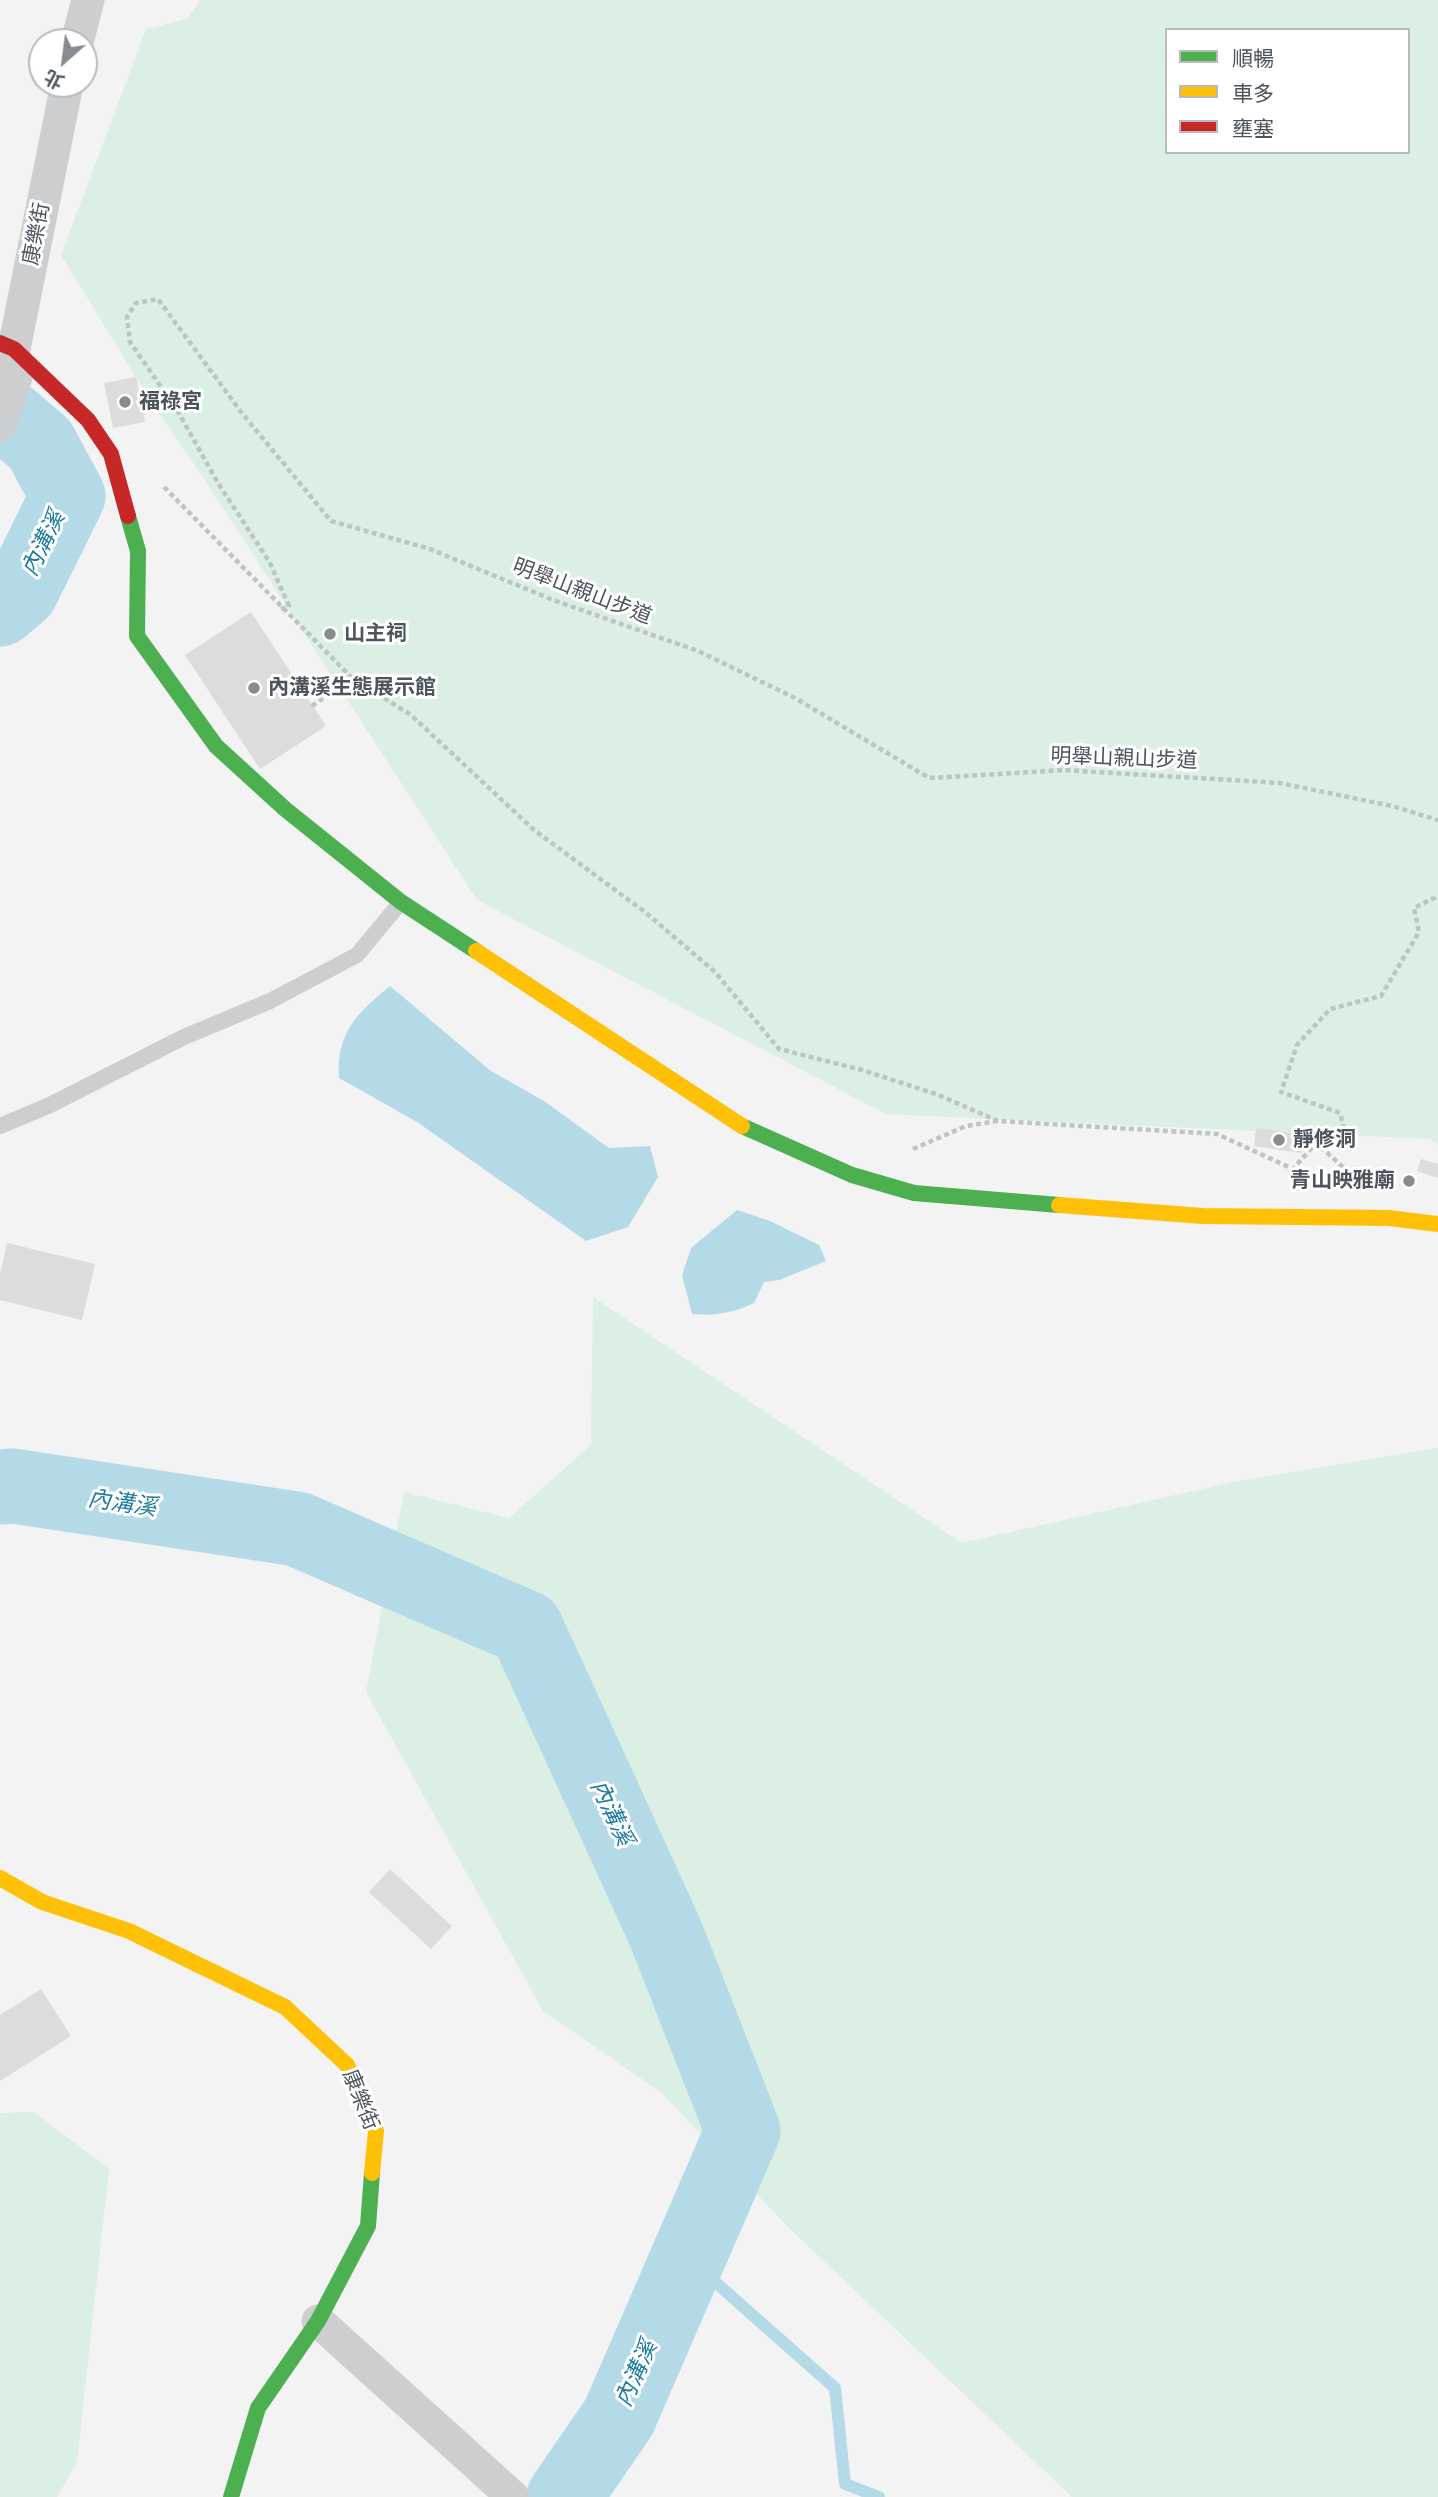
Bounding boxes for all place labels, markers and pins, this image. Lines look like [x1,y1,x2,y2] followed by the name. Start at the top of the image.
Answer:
[139,389,202,415] place label: 福祿宮
[117,394,133,410] marker: 福祿宮
[344,621,407,647] place label: 山主祠
[322,626,338,642] marker: 山主祠
[268,675,436,701] place label: 內溝溪生態展示館
[246,680,262,696] marker: 內溝溪生態展示館
[1293,1127,1356,1153] place label: 靜修洞
[1271,1132,1287,1148] marker: 靜修洞
[1290,1168,1395,1194] place label: 青山映雅廟
[1401,1173,1417,1189] marker: 青山映雅廟

